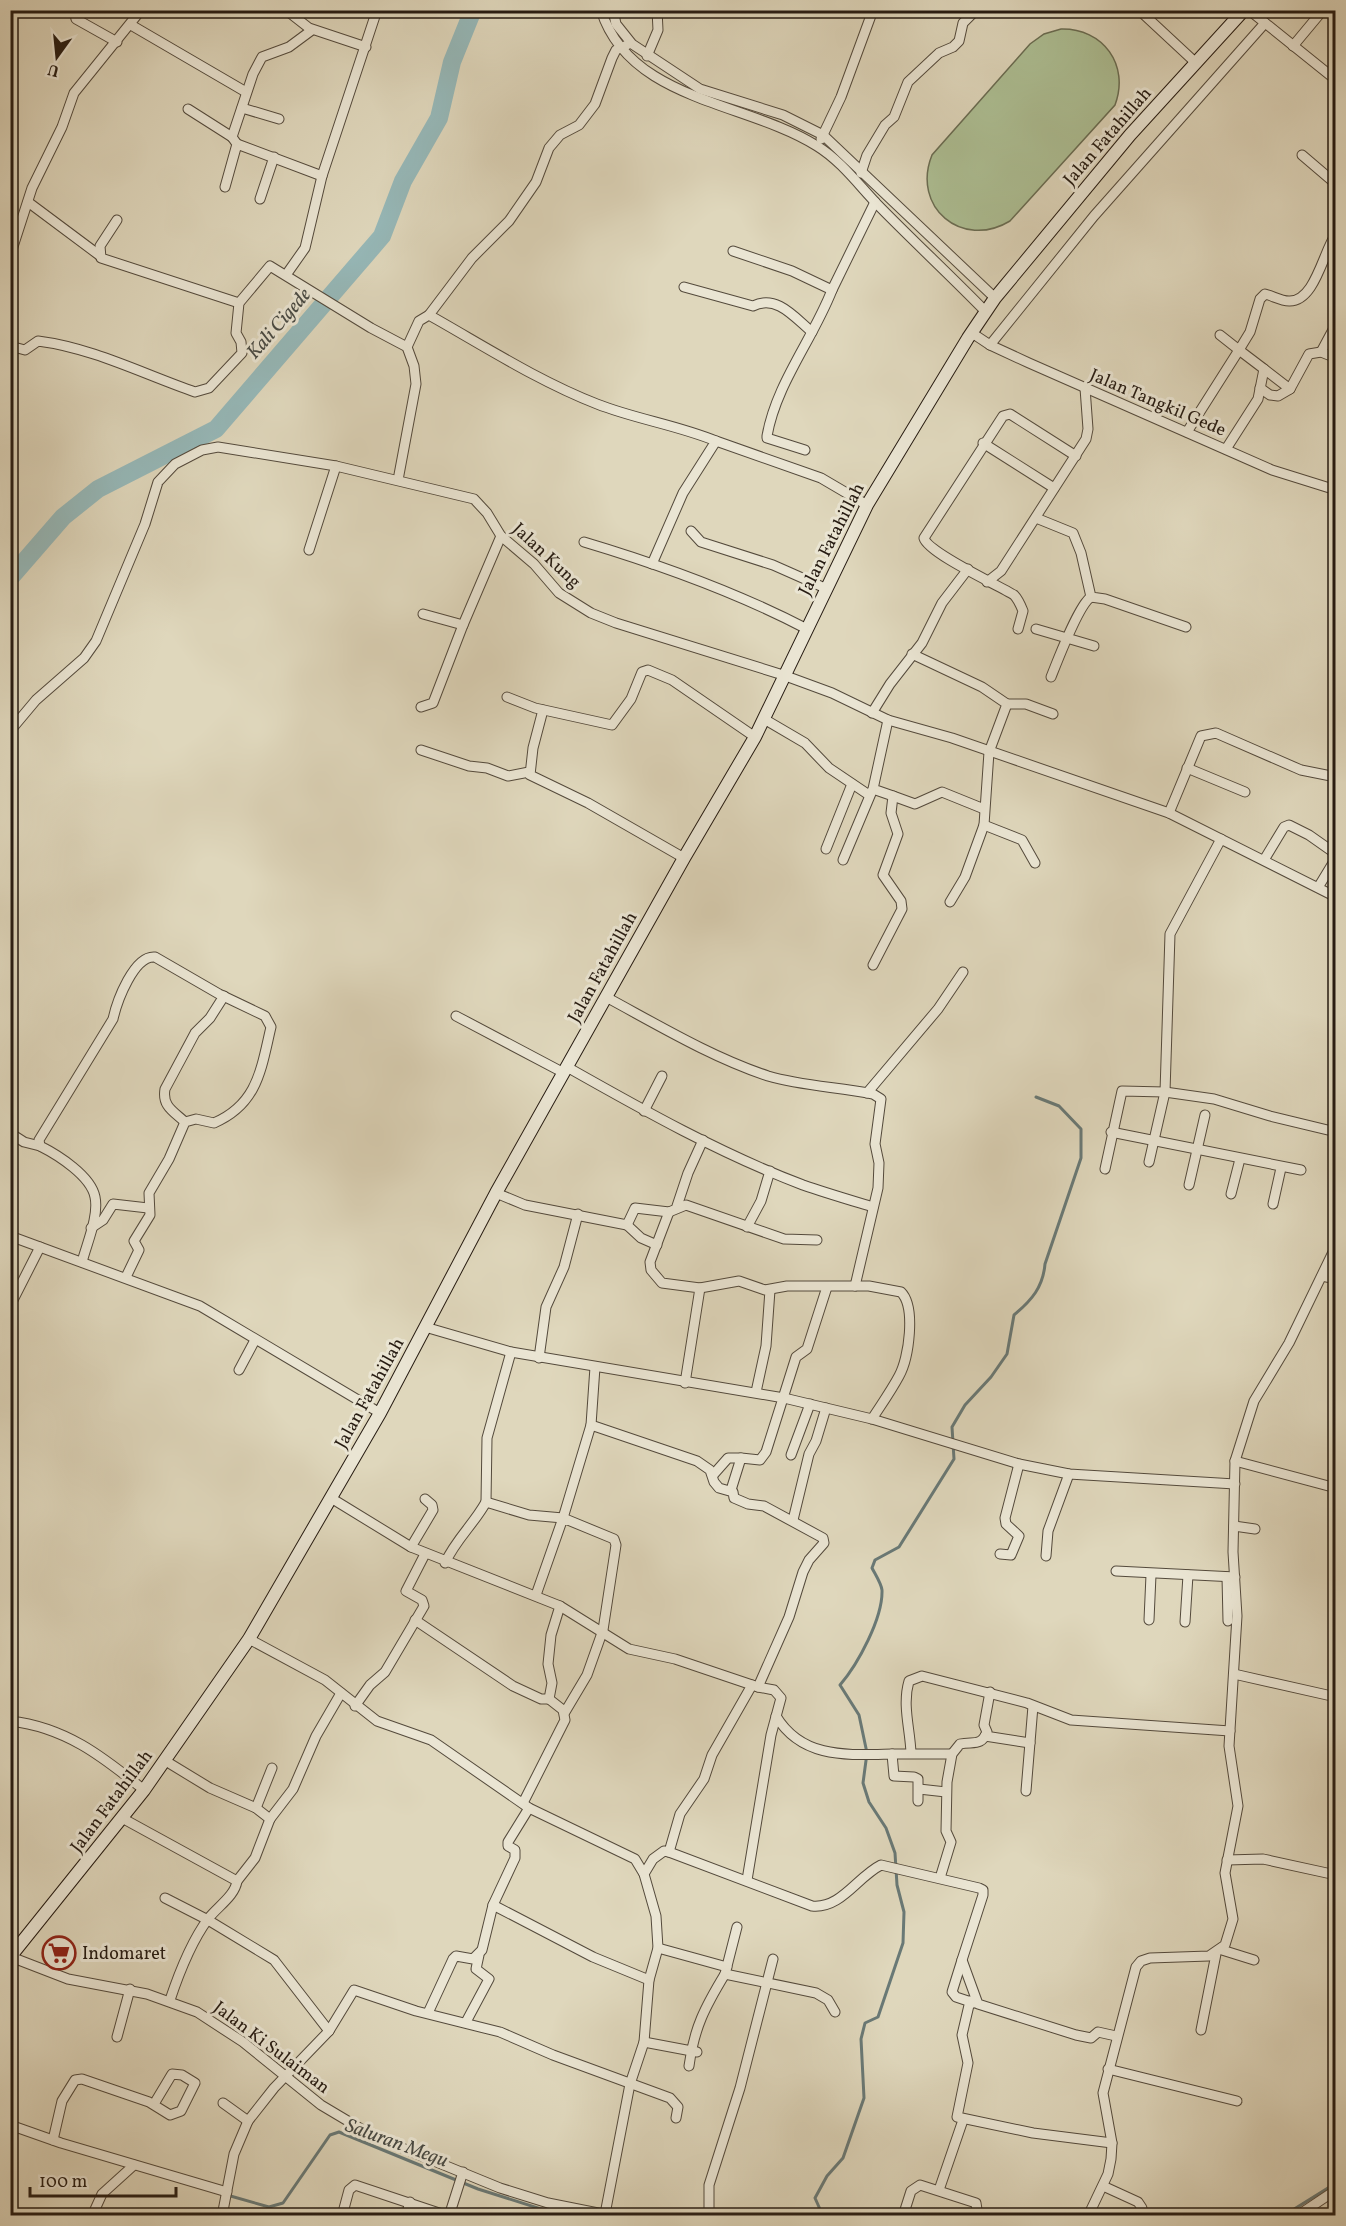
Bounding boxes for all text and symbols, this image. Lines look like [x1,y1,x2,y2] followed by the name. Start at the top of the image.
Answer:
[27,27,87,87] north arrow
[45,58,62,82] text: U
[1058,82,1158,192] street label: Jalan Fatahillah
[241,282,319,366] water label: Kali Cigede
[1085,363,1229,443] street label: Jalan Tangkil Gede
[793,479,872,600] street label: Jalan Fatahillah
[506,518,586,595] street label: Jalan Kung
[562,907,644,1028] street label: Jalan Fatahillah
[329,1333,411,1454] street label: Jalan Fatahillah
[65,1745,159,1859] street label: Jalan Fatahillah
[41,1935,77,1971] supermarket icon: Indomaret
[82,1942,166,1967] place label: Indomaret
[208,1996,335,2101] street label: Jalan Ki Sulaiman
[341,2112,452,2175] water label: Saluran Megu
[30,2160,176,2198] scale bar
[39,2170,88,2195] text: 100 m

